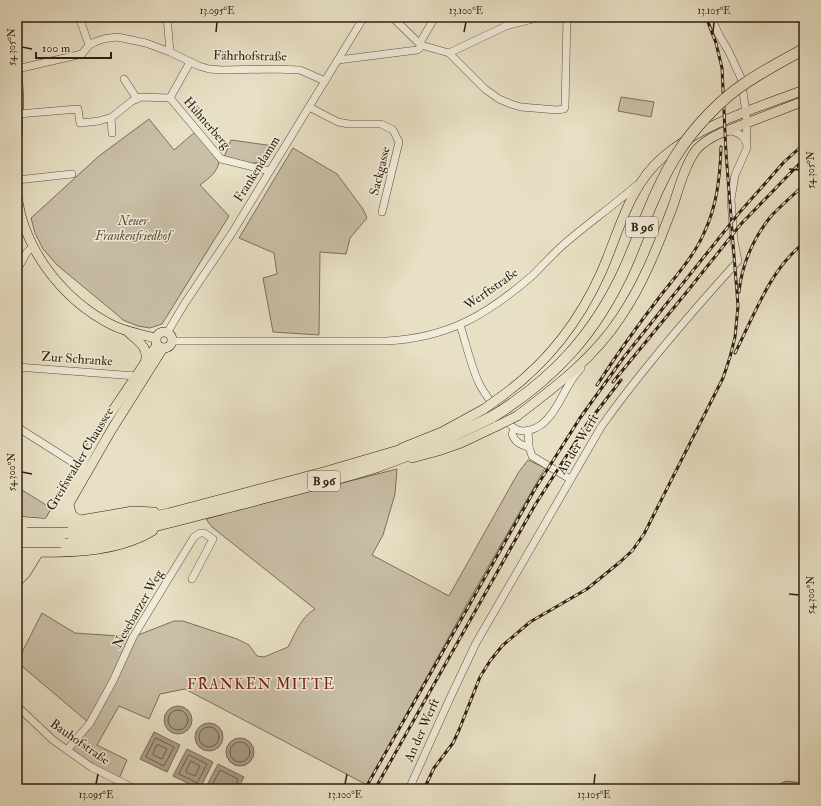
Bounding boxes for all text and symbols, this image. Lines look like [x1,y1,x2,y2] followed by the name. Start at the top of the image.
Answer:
[200,5,234,17] text: 13.095°E
[449,5,483,17] text: 13.100°E
[697,5,731,17] text: 13.105°E
[6,28,18,66] text: 54.305°N
[36,34,111,60] scale bar
[42,41,71,56] text: 100 m
[213,47,288,65] street label: Fährhofstraße
[180,94,234,153] street label: Hühnerberg
[230,133,284,205] street label: Frankendamm
[366,144,394,197] street label: Sackgasse
[805,151,817,189] text: 54.305°N
[94,213,174,244] park label: Neuer Frankenfriedhof
[626,217,658,237] road number: B 96
[460,264,521,314] street label: Werftstraße
[41,349,114,370] street label: Zur Schranke
[43,404,117,513] street label: Greifswalder Chaussee
[553,411,602,478] street label: An der Werft
[6,453,18,491] text: 54.300°N
[308,471,340,491] road number: B 96
[109,566,167,651] street label: Nesebanzer Weg
[805,576,817,614] text: 54.300°N
[187,675,335,694] district label: FRANKEN MITTE
[400,696,443,765] street label: An der Werft
[47,716,113,769] street label: Bauhofstraße
[79,789,113,801] text: 13.095°E
[328,789,362,801] text: 13.100°E
[577,789,611,801] text: 13.105°E

